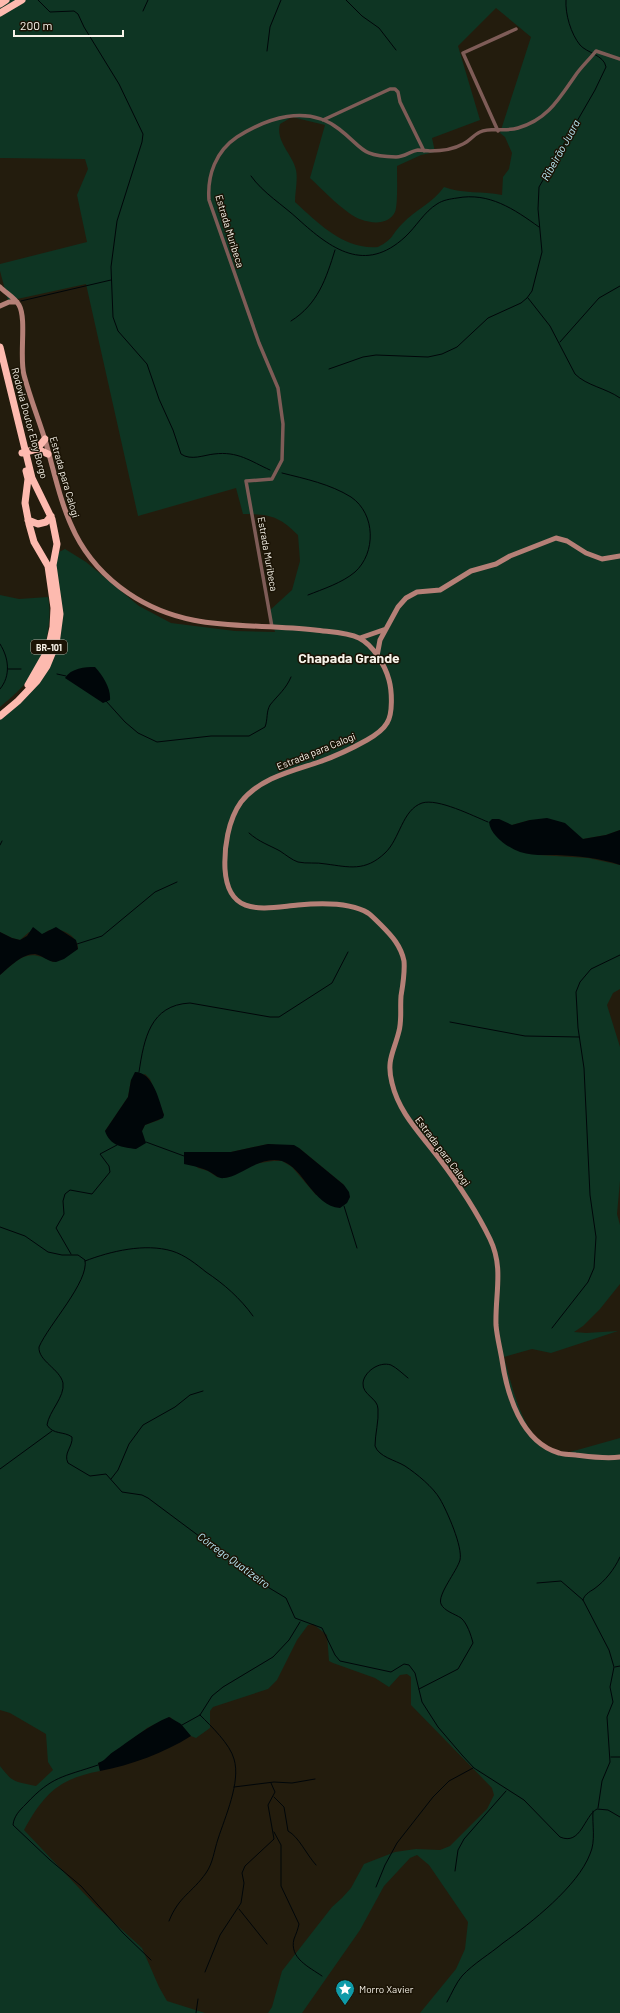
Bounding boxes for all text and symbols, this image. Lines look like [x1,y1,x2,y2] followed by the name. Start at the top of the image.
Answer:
[14,12,123,38] scale bar
[20,18,52,32] text: 200 m
[538,117,582,183] water label: Ribeirão Juara
[213,193,247,269] street label: Estrada Muribeca
[9,366,51,480] street label: Rodovia Doutor Eloy Borgo
[48,435,82,519] street label: Estrada para Calogi
[256,516,280,592] street label: Estrada Muribeca
[31,640,67,654] road number: BR-101
[298,649,400,666] district label: Chapada Grande
[275,730,357,772] street label: Estrada para Calogi
[413,1114,473,1188] street label: Estrada para Calogi
[195,1529,273,1591] water label: Córrego Quatizeiro
[334,1978,356,2006] place icon: Morro Xavier
[359,1983,414,1995] place label: Morro Xavier

